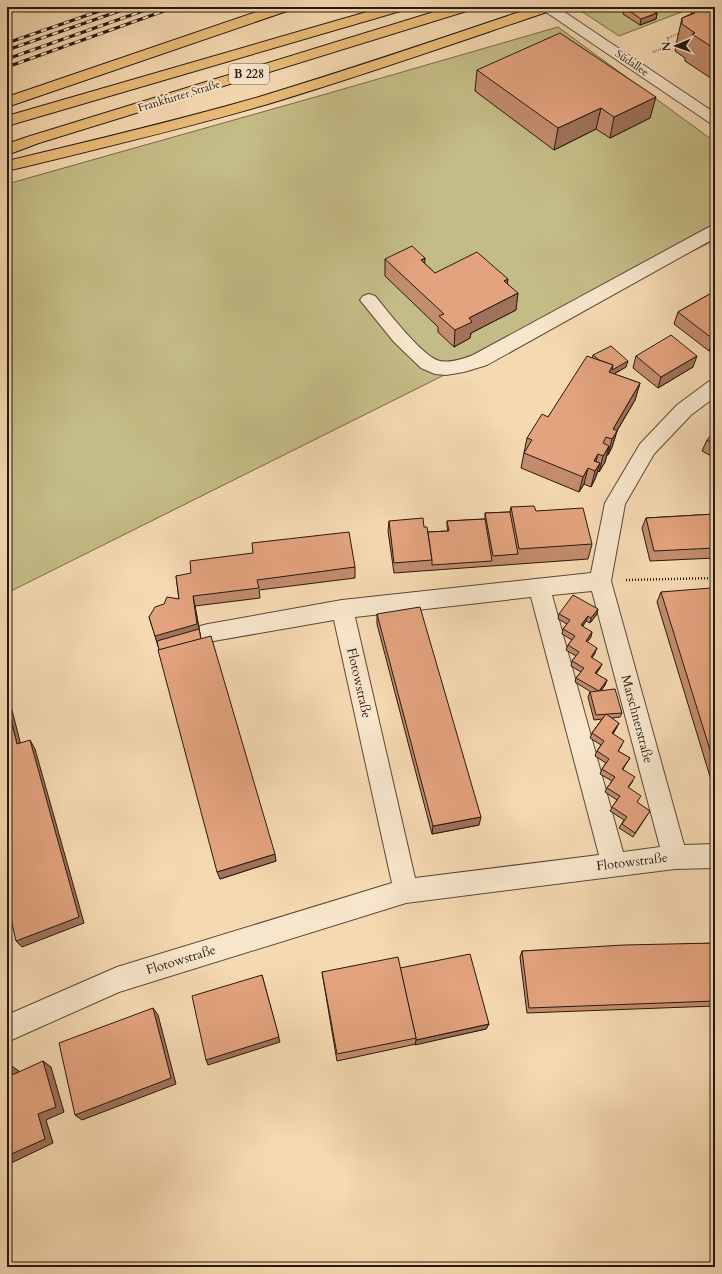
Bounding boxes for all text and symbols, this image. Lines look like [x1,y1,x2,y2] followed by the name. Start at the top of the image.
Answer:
[656,26,696,66] north arrow
[659,41,674,51] text: N
[612,46,652,80] street label: Südallee
[229,64,269,84] road number: B 228
[136,76,222,116] street label: Frankfurter Straße
[342,646,376,720] street label: Flotowstraße
[617,673,657,765] street label: Marschnerstraße
[595,849,669,875] street label: Flotowstraße
[144,941,218,979] street label: Flotowstraße

